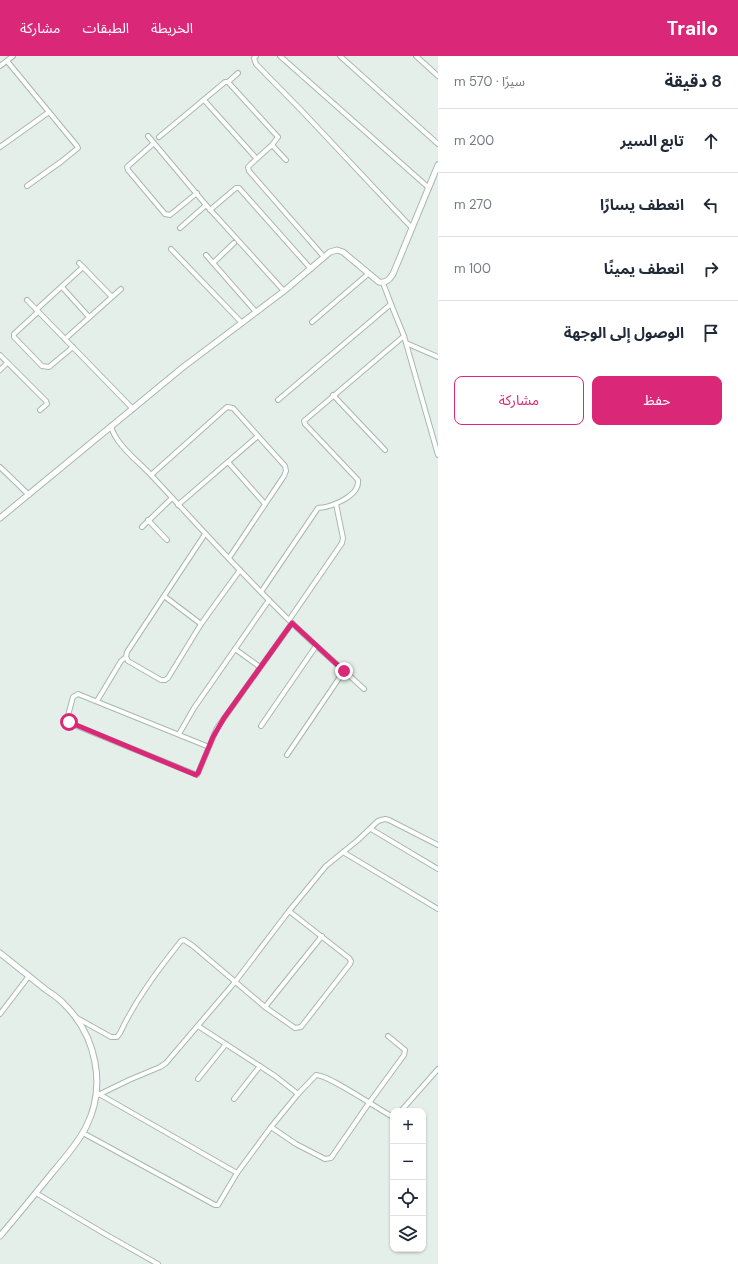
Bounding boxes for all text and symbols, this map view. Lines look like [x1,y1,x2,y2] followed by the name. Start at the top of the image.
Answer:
[667,16,718,41] text: Trailo
[20,19,60,37] text: مشاركة
[82,19,129,37] text: الطبقات
[151,19,193,37] text: الخريطة
[664,70,722,92] text: 8 دقيقة
[454,73,525,90] text: سيرًا · 570 m
[700,130,722,152] icon: ahead
[620,131,684,151] text: تابع السير
[454,132,494,149] text: 200 m
[700,194,722,216] icon: left
[600,195,684,215] text: انعطف يسارًا
[454,196,492,213] text: 270 m
[700,258,722,280] icon: right
[604,259,684,279] text: انعطف يمينًا
[454,260,491,277] text: 100 m
[700,322,722,344] icon: arrive
[564,323,684,343] text: الوصول إلى الوجهة
[454,376,584,425] button: مشاركة
[592,376,722,425] button: حفظ
[335,662,353,680] route end
[60,713,78,731] route start
[390,1108,426,1252] map controls
[390,1108,426,1144] button: +
[390,1144,426,1180] button: −
[390,1180,426,1216] button: locate
[390,1216,426,1252] button: layers

